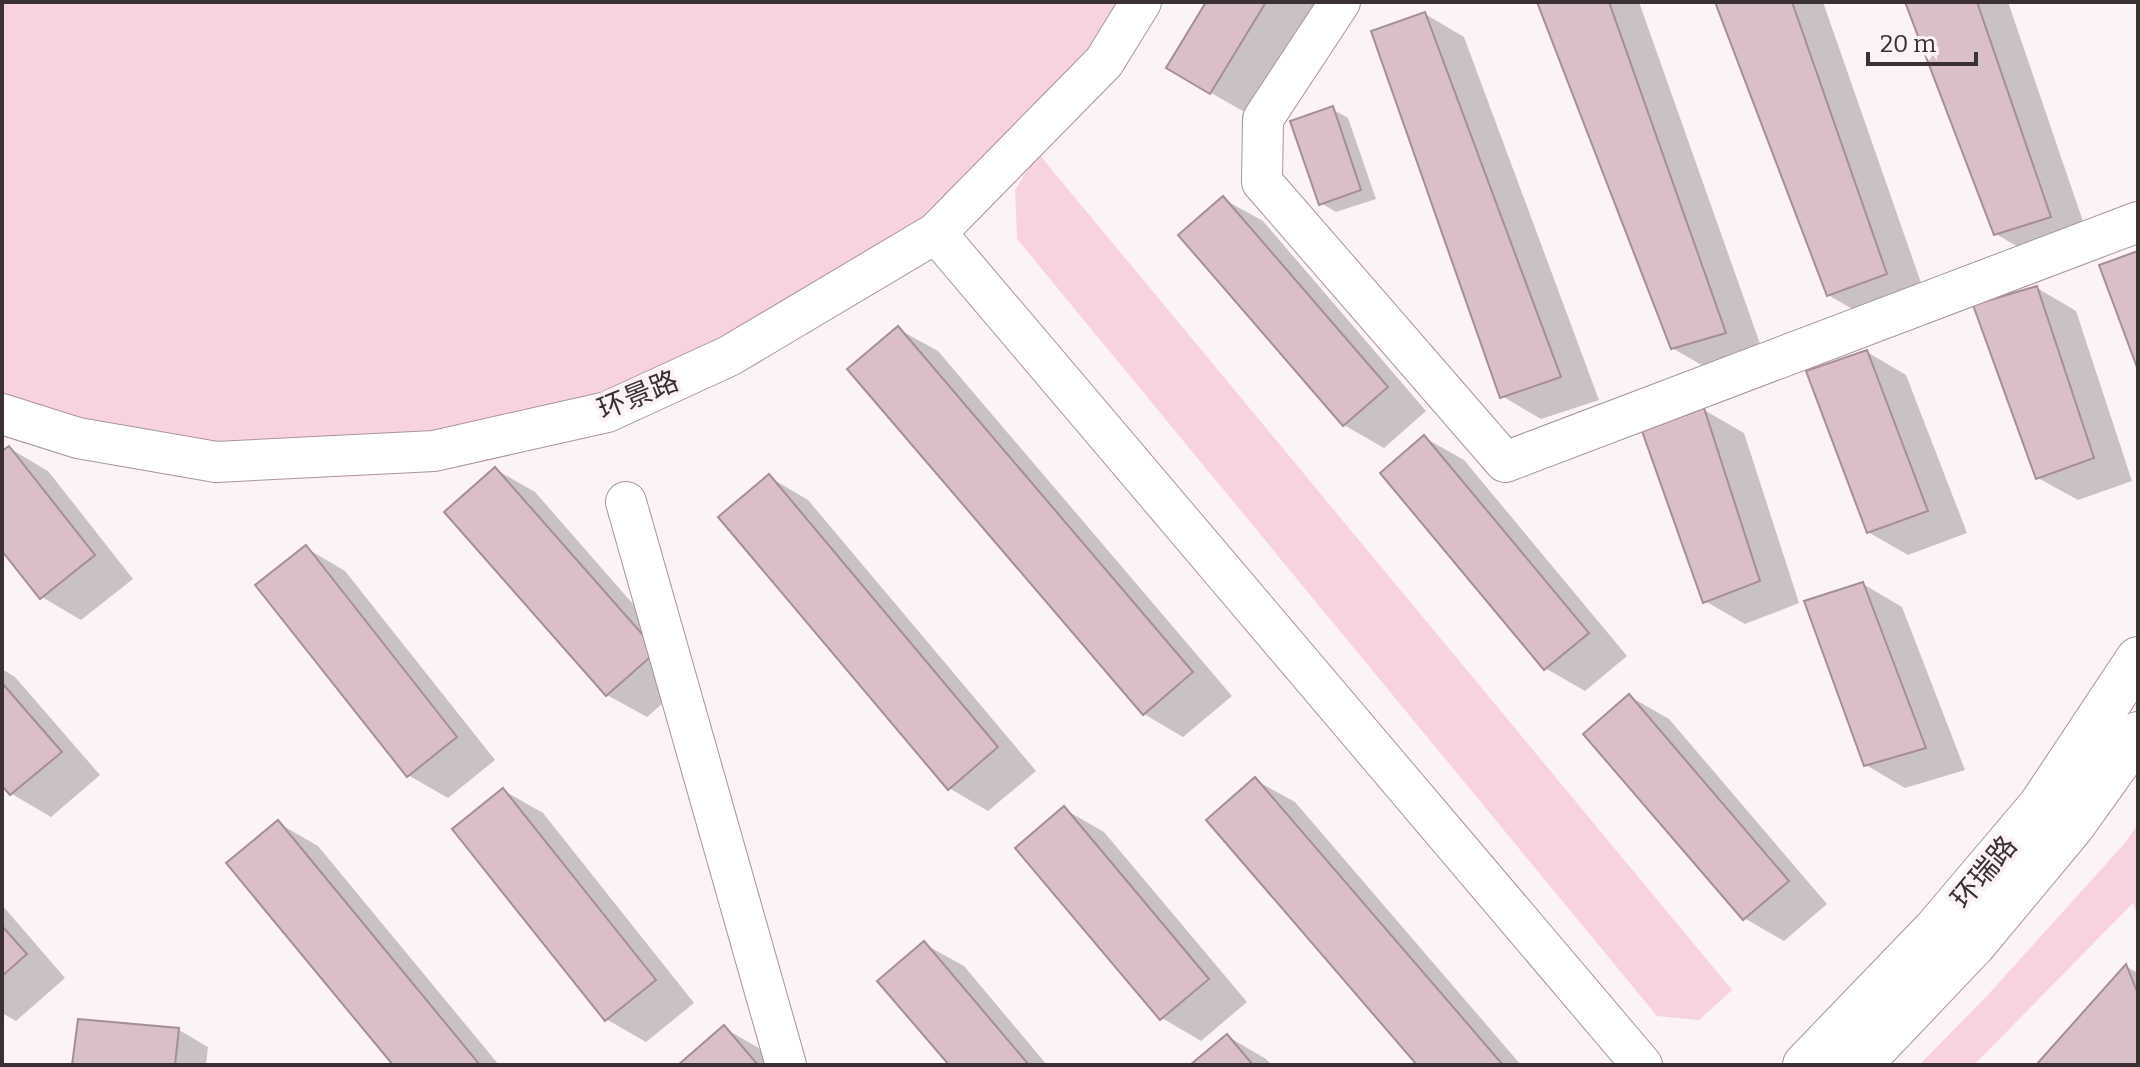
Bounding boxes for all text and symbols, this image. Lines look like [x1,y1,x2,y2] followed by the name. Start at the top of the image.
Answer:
[1868,16,1976,66] scale bar
[1880,30,1936,58] text: 20 m
[593,364,683,426] street label: 环景路
[1944,829,2024,915] street label: 环瑞路

